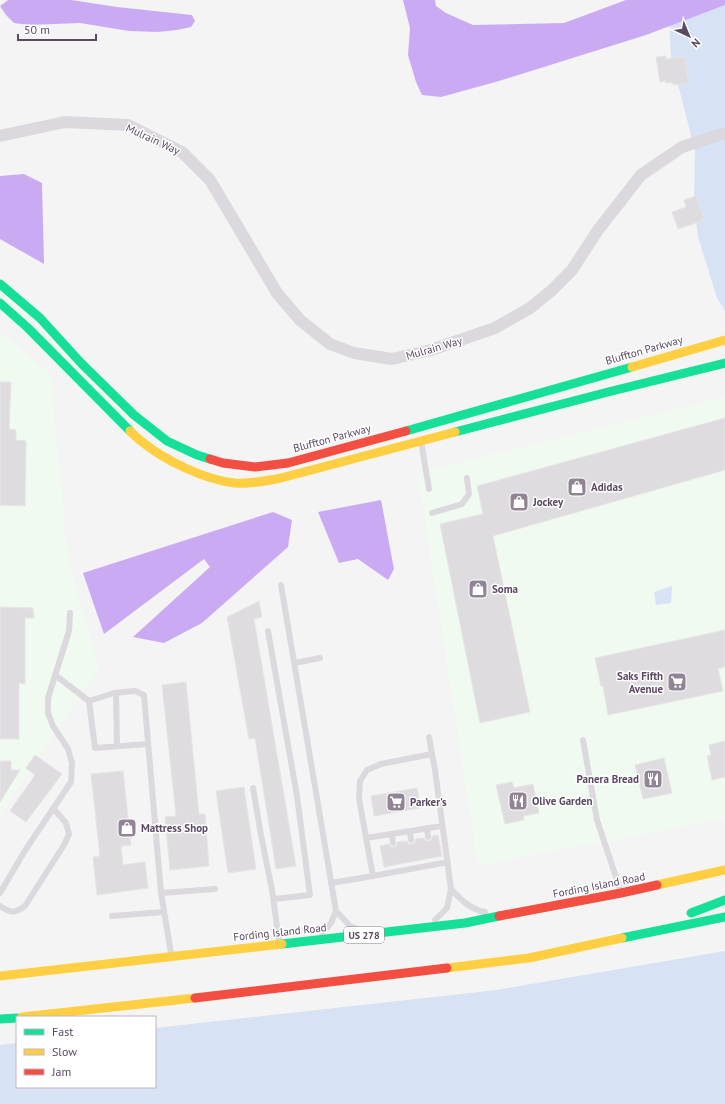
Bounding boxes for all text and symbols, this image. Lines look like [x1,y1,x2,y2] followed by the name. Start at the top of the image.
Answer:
[18,16,96,42] scale bar
[669,16,709,56] north arrow
[24,22,50,37] text: 50 m
[688,36,703,51] text: N
[124,120,183,158] street label: Mulrain Way
[604,332,685,368] street label: Bluffton Parkway
[404,333,465,363] street label: Mulrain Way
[292,421,373,455] street label: Bluffton Parkway
[566,476,588,498] shop icon: Adidas
[591,480,623,494] place label: Adidas
[508,491,530,513] shop icon: Jockey
[532,495,564,509] place label: Jockey
[467,578,489,600] shop icon: Soma
[492,582,518,596] place label: Soma
[617,669,663,696] place label: Saks Fifth Avenue
[666,671,688,693] supermarket icon: Saks Fifth Avenue
[642,768,664,790] restaurant icon: Panera Bread
[577,772,639,786] place label: Panera Bread
[507,790,529,812] restaurant icon: Olive Garden
[385,791,407,813] supermarket icon: Parker's
[532,794,593,808] place label: Olive Garden
[410,795,447,809] place label: Parker's
[116,817,138,839] shop icon: Mattress Shop
[141,821,208,835] place label: Mattress Shop
[552,869,646,901] street label: Fording Island Road
[233,920,327,944] street label: Fording Island Road
[344,927,384,943] road number: US 278
[16,1016,156,1088] legend
[52,1024,73,1039] text: Fast
[52,1044,77,1059] text: Slow
[51,1064,71,1079] text: Jam

